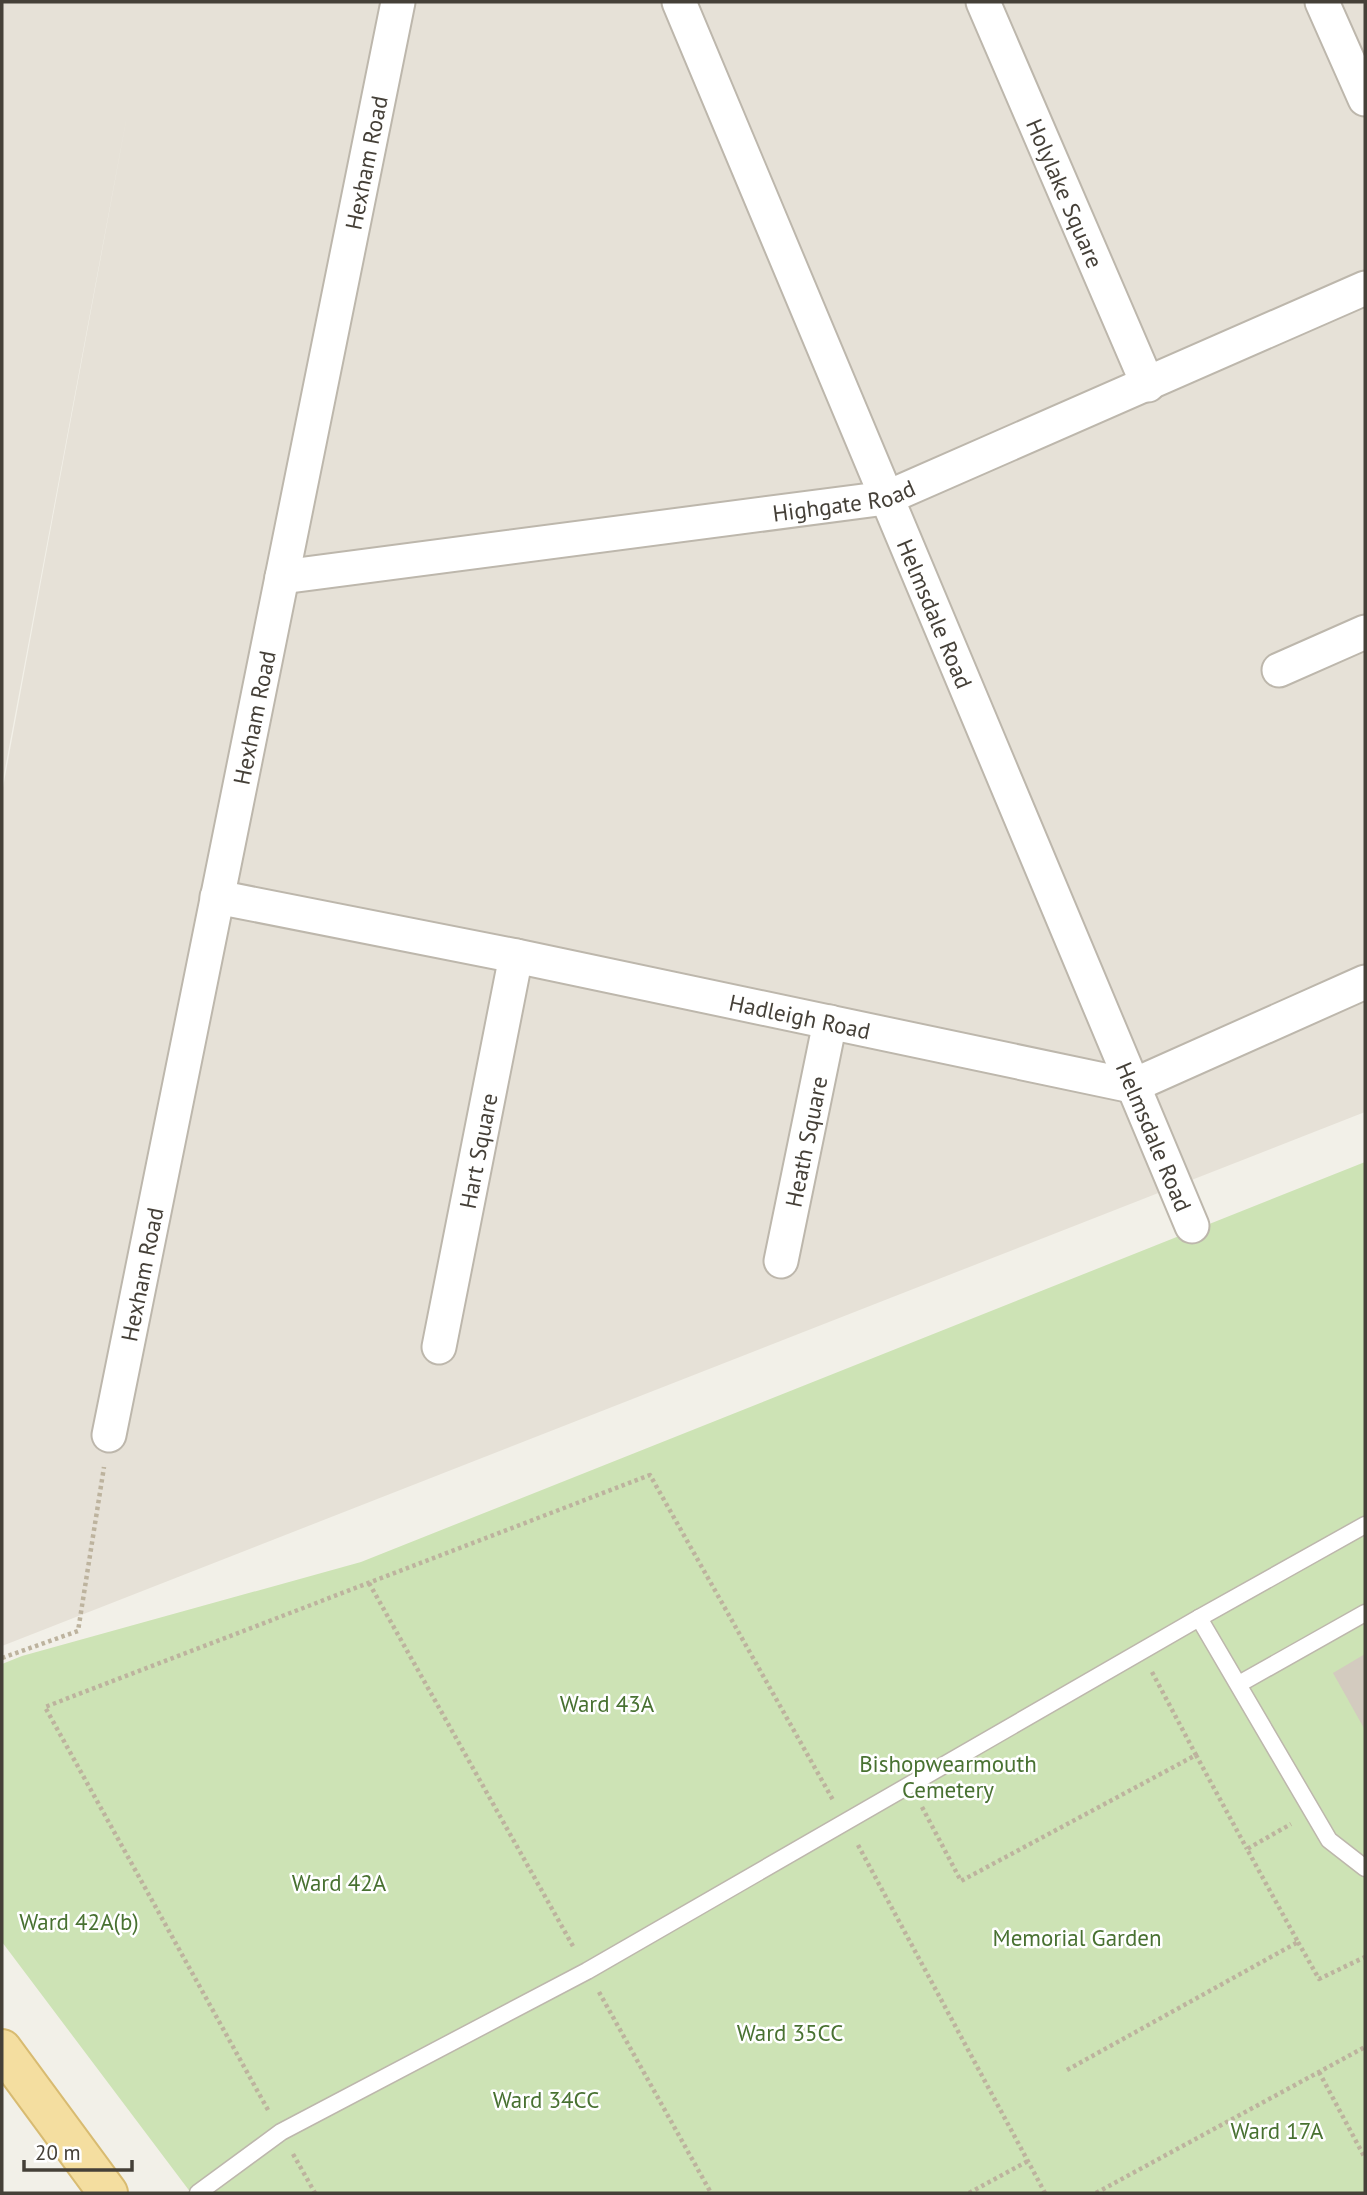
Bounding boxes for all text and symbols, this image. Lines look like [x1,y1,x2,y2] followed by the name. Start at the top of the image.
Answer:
[338,93,393,232] street label: Hexham Road
[1020,114,1110,272] street label: Holylake Square
[771,473,919,527] street label: Highgate Road
[891,534,979,693] street label: Helmsdale Road
[226,648,281,787] street label: Hexham Road
[727,987,873,1045] street label: Hadleigh Road
[1110,1057,1199,1215] street label: Helmsdale Road
[778,1073,833,1210] street label: Heath Square
[452,1090,503,1211] street label: Hart Square
[114,1205,169,1344] street label: Hexham Road
[560,1689,655,1718] park label: Ward 43A
[859,1749,1037,1804] park label: Bishopwearmouth Cemetery
[292,1868,387,1897] park label: Ward 42A
[19,1907,139,1936] park label: Ward 42A(b)
[992,1923,1162,1952] park label: Memorial Garden
[737,2018,843,2047] park label: Ward 35CC
[493,2085,599,2114] park label: Ward 34CC
[1230,2116,1324,2145] park label: Ward 17A
[24,2128,133,2172] scale bar
[35,2139,81,2166] text: 20 m

